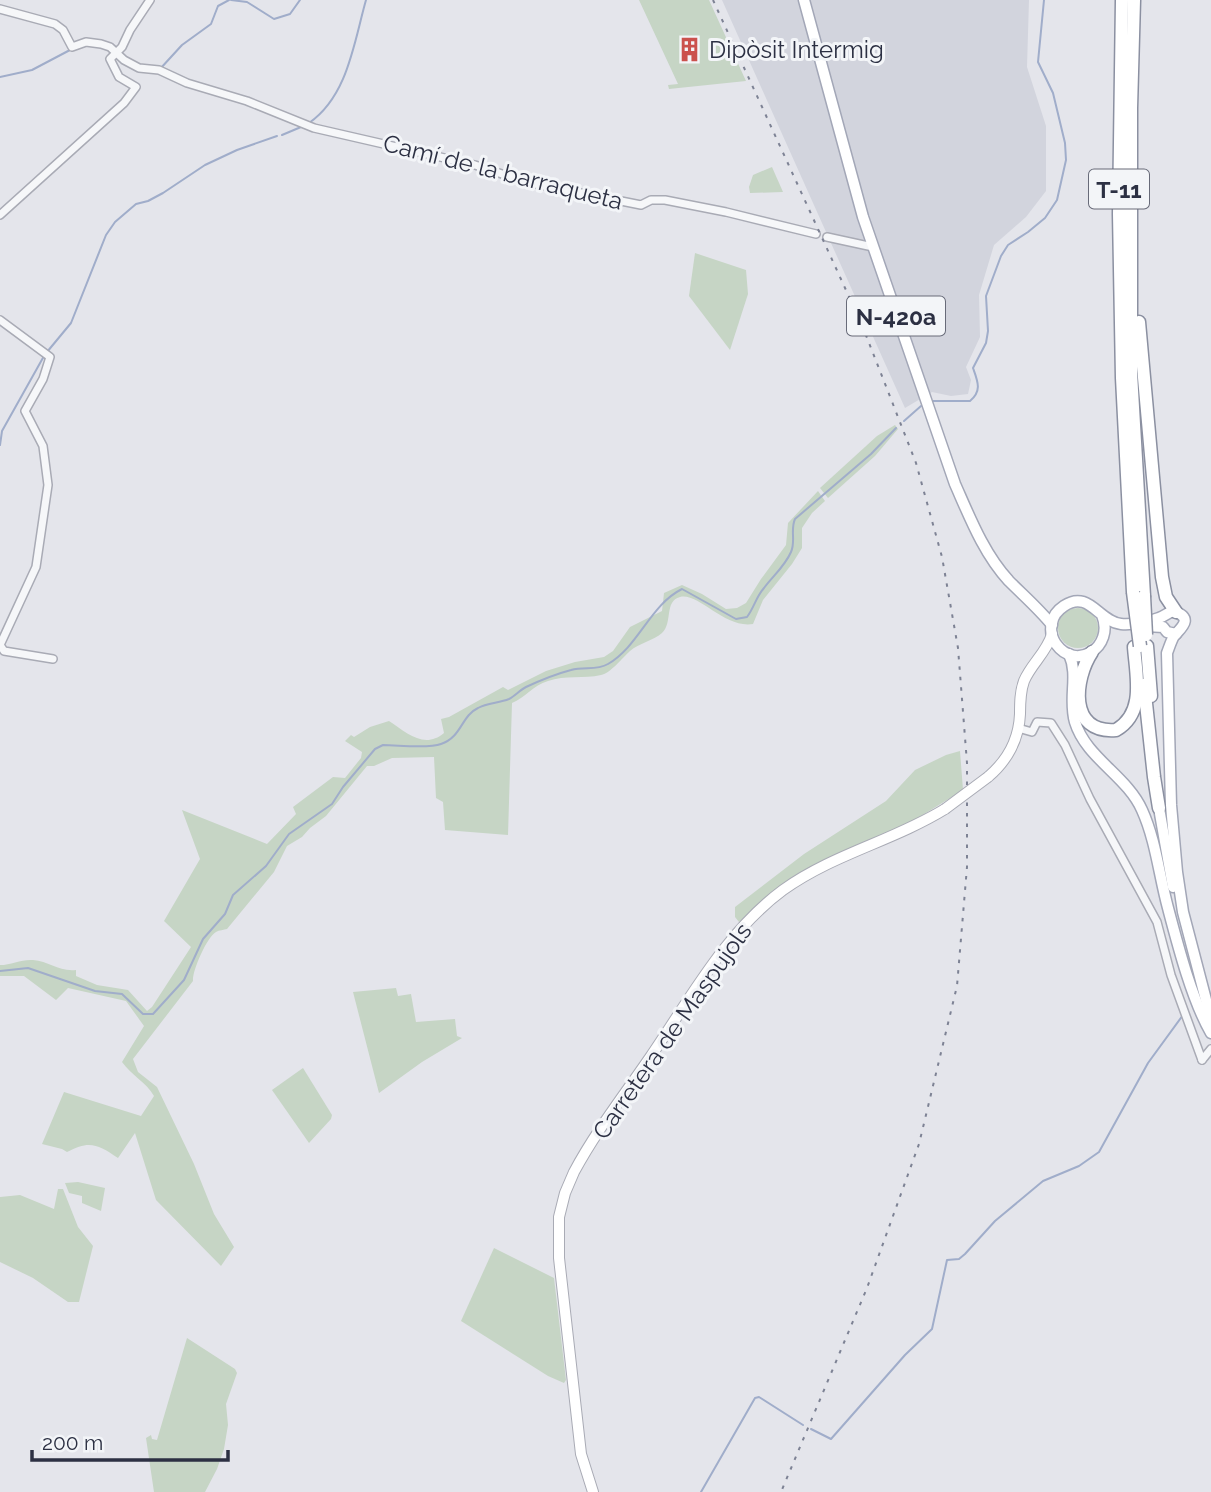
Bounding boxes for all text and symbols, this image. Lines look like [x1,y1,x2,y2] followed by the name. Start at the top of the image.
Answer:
[675,35,703,63] building icon: Dipòsit Intermig
[709,35,884,64] place label: Dipòsit Intermig
[380,128,626,216] street label: Camí de la barraqueta
[1089,170,1149,208] road number: T-11
[847,296,945,336] road number: N-420a
[586,917,758,1145] street label: Carretera de Maspujols
[32,1418,228,1462] scale bar
[42,1430,103,1455] text: 200 m

